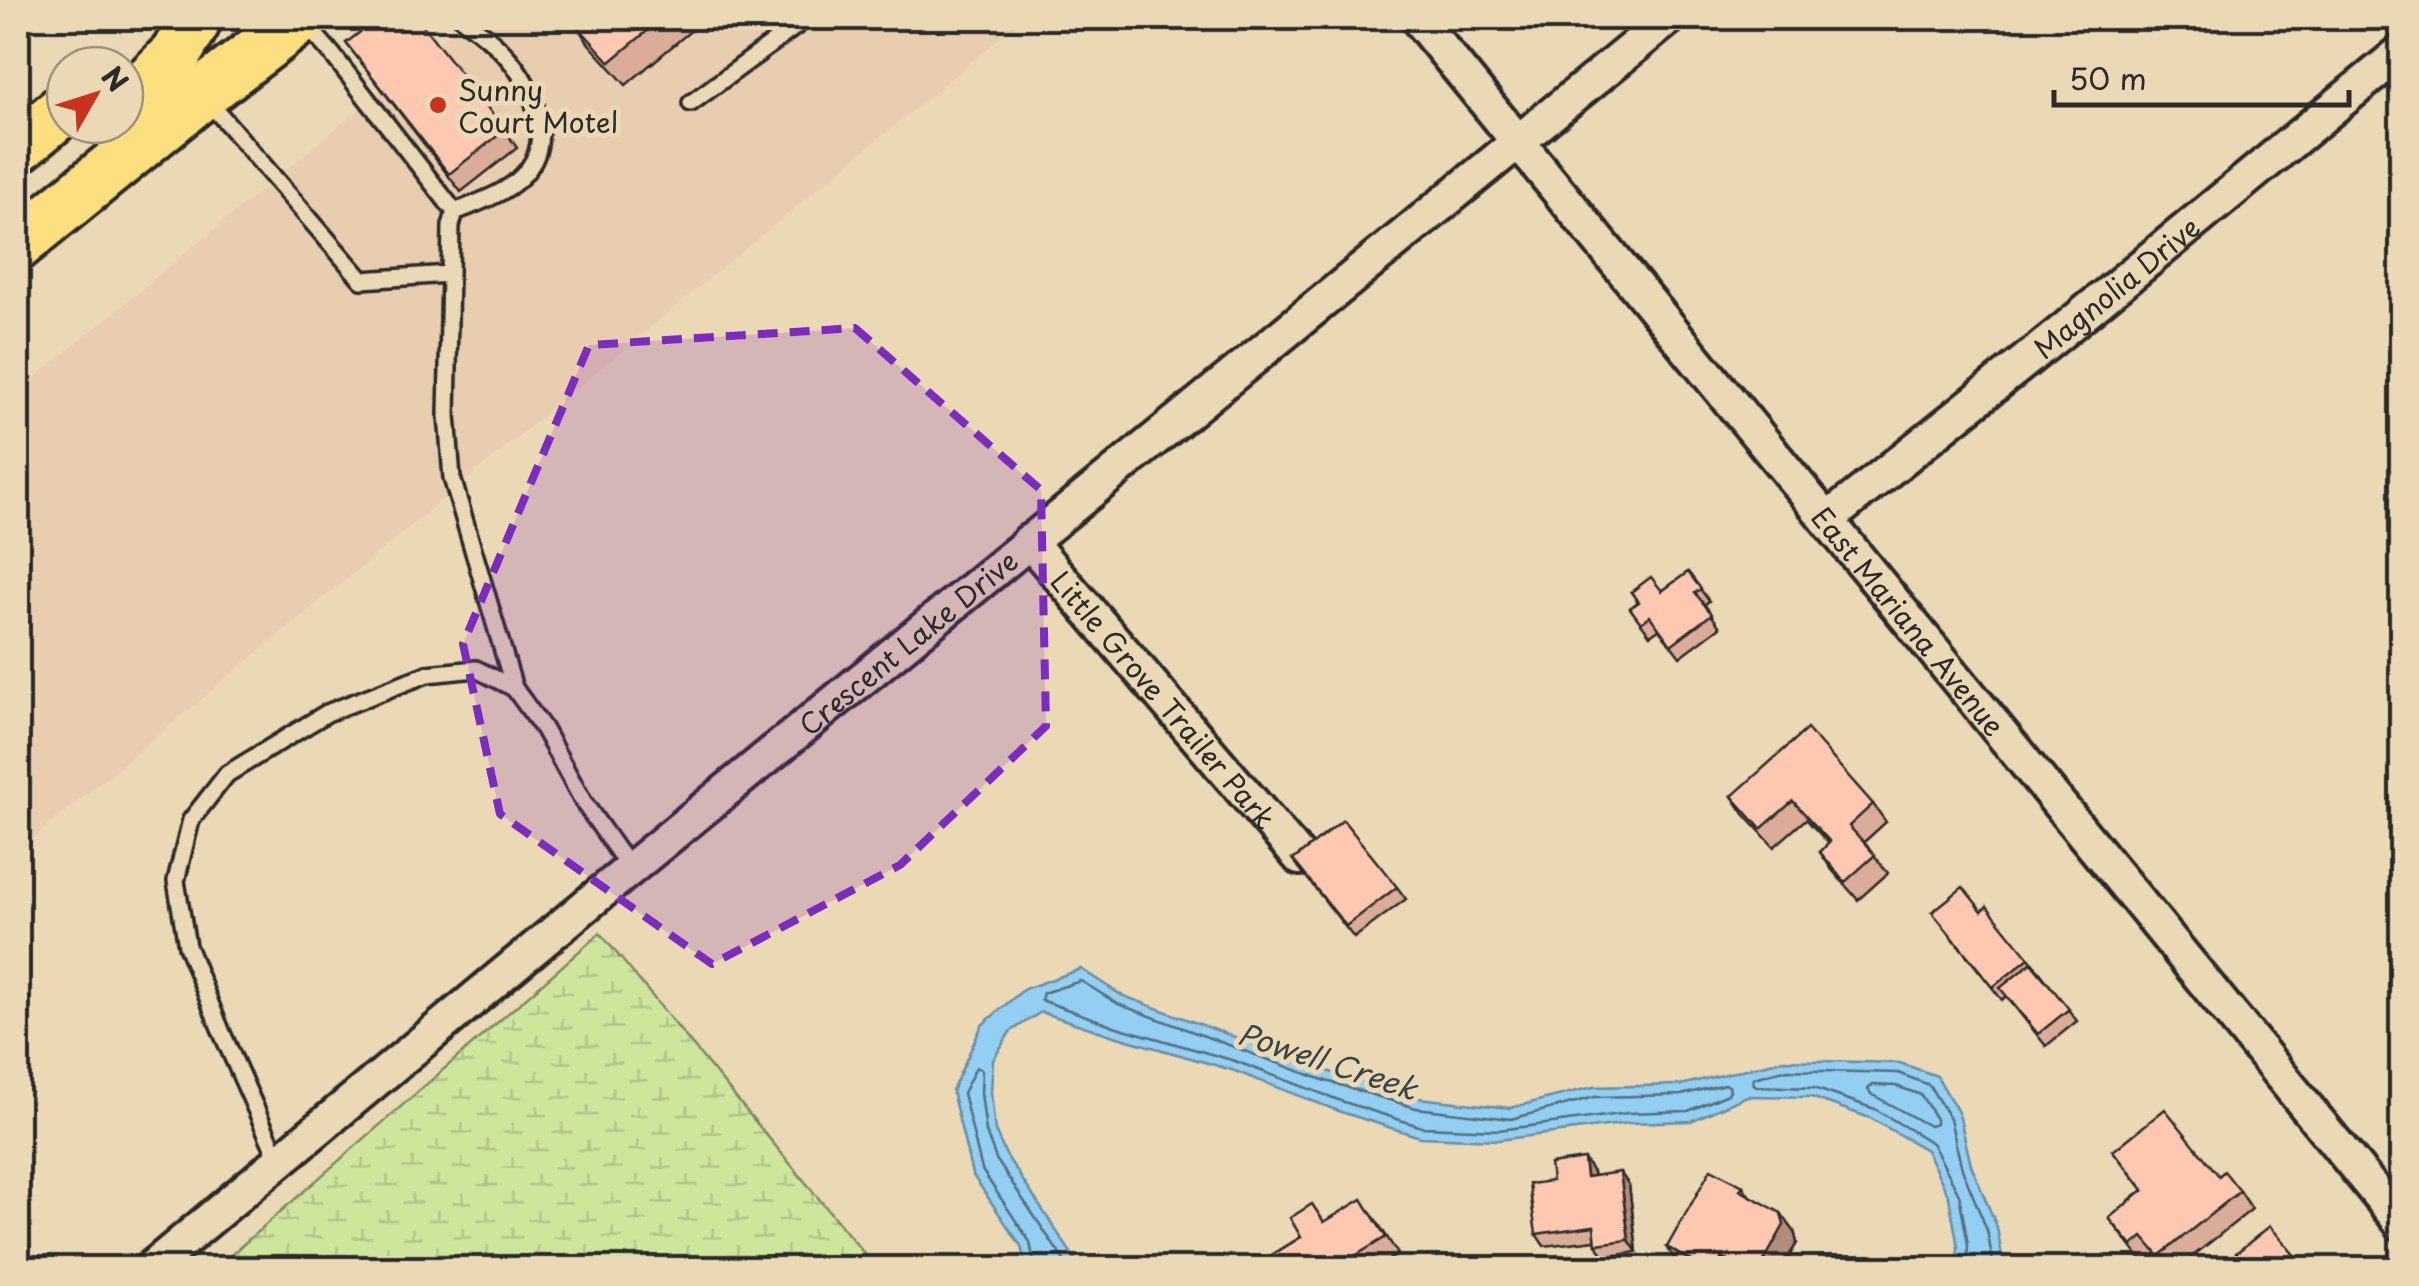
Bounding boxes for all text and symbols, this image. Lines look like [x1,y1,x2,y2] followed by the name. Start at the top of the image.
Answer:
[45,45,145,145] north arrow
[2054,45,2349,107] scale bar
[2069,55,2147,100] text: 50 m
[92,56,139,100] text: N
[458,68,618,143] place label: Sunny Court Motel
[427,94,449,116] marker: Sunny Court Motel
[2024,205,2208,368] street label: Magnolia Drive
[1802,496,2016,745] street label: East Mariana Avenue
[788,539,1026,745] street label: Crescent Lake Drive
[1041,560,1287,838] street label: Little Grove Trailer Park
[1233,1010,1425,1111] water label: Powell Creek

